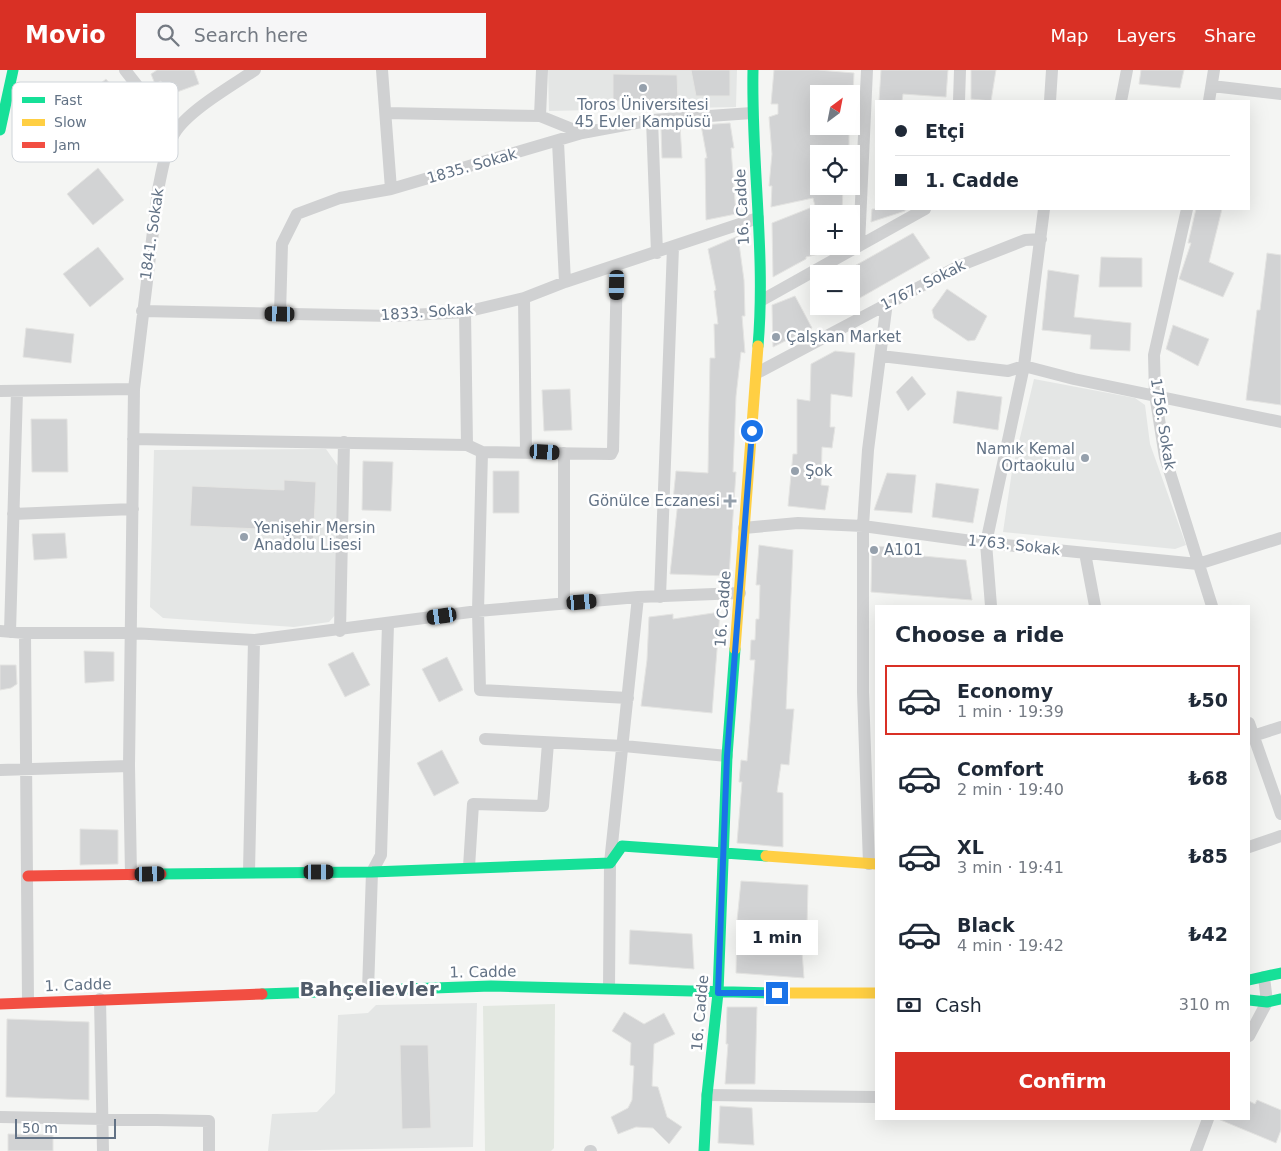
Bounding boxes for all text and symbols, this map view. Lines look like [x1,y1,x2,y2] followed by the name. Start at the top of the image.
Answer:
[136,13,486,58] search box
[25,21,106,49] text: Movio
[154,21,182,49] icon: search
[194,24,308,46] text: Search here
[1050,25,1088,46] text: Map
[1116,25,1176,46] text: Layers
[1204,25,1256,46] text: Share
[12,82,178,162] legend
[637,82,649,94] marker: Toros Üniversitesi 45 Evler Kampüsü
[810,85,860,135] north arrow
[810,85,860,315] map controls
[54,92,83,108] text: Fast
[575,95,711,131] place label: Toros Üniversitesi 45 Evler Kampüsü
[54,114,87,130] text: Slow
[925,120,965,142] text: Etçi
[53,137,80,153] text: Jam
[425,144,519,187] street label: 1835. Sokak
[810,145,860,195] button: locate
[731,168,753,246] street label: 16. Cadde
[925,169,1019,191] text: 1. Cadde
[137,187,167,281] street label: 1841. Sokak
[810,205,860,255] button: +
[878,256,969,314] street label: 1767. Sokak
[810,265,860,315] button: −
[609,270,624,300] car
[380,300,474,324] street label: 1833. Sokak
[264,306,295,322] car
[786,328,901,346] place label: Çalşkan Market
[770,331,782,343] marker: Çalşkan Market
[1147,377,1179,471] street label: 1756. Sokak
[741,420,763,442] route start
[976,440,1075,475] place label: Namık Kemal Ortaokulu
[529,444,560,460] car
[1079,452,1091,464] marker: Namık Kemal Ortaokulu
[805,462,833,480] place label: Şok
[789,465,801,477] marker: Şok
[588,492,720,510] place label: Gönülce Eczanesi
[724,495,736,507] marker: Gönülce Eczanesi
[253,519,376,554] place label: Yenişehir Mersin Anadolu Lisesi
[238,531,250,543] marker: Yenişehir Mersin Anadolu Lisesi
[967,531,1061,559] street label: 1763. Sokak
[884,541,923,559] place label: A101
[868,544,880,556] marker: A101
[711,570,735,648] street label: 16. Cadde
[566,593,597,611] car
[426,606,457,626] car
[895,622,1064,647] text: Choose a ride
[897,678,942,723] icon: car
[957,680,1053,702] text: Economy
[1188,689,1228,711] text: ₺50
[957,702,1064,721] text: 1 min · 19:39
[897,756,942,801] icon: car
[957,758,1044,780] text: Comfort
[1188,767,1228,789] text: ₺68
[957,780,1064,799] text: 2 min · 19:40
[897,834,942,879] icon: car
[957,836,984,858] text: XL
[1188,845,1228,867] text: ₺85
[957,858,1064,877] text: 3 min · 19:41
[304,865,334,880] car
[134,866,165,882] car
[897,912,942,957] icon: car
[957,914,1015,936] text: Black
[736,920,818,956] callout: 1 min
[1188,923,1228,945] text: ₺42
[752,928,802,947] text: 1 min
[957,936,1064,955] text: 4 min · 19:42
[449,962,517,982] street label: 1. Cadde
[688,974,712,1052] street label: 16. Cadde
[44,975,112,995] street label: 1. Cadde
[300,977,439,1001] district label: Bahçelievler
[766,982,788,1004] route end
[895,991,923,1019] icon: cash
[935,994,982,1016] text: Cash
[1179,995,1230,1014] text: 310 m
[895,1052,1230,1110] button: Confirm
[15,1116,116,1139] scale bar
[22,1120,58,1136] text: 50 m

